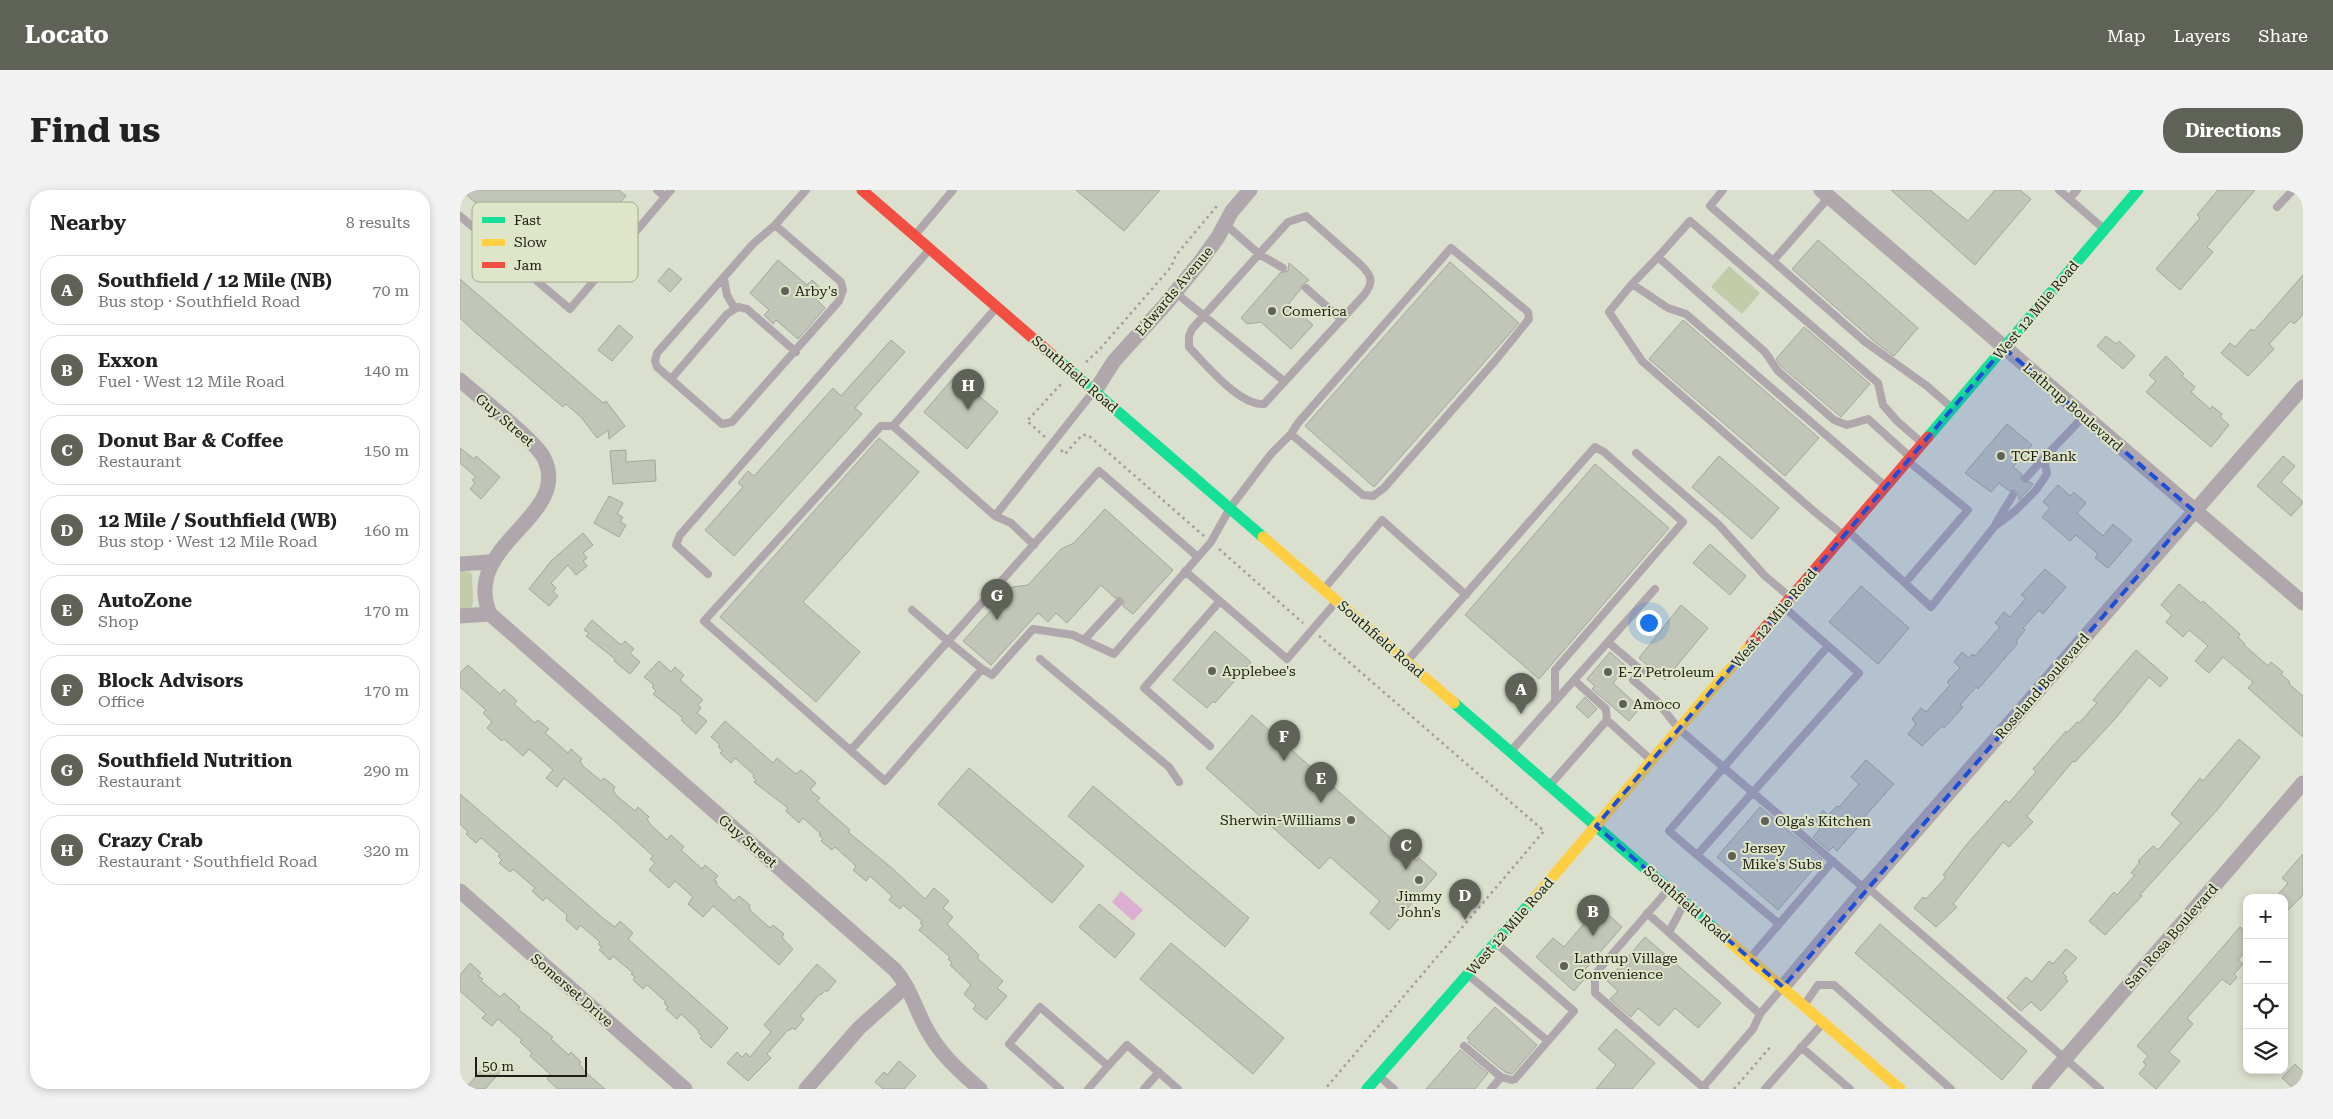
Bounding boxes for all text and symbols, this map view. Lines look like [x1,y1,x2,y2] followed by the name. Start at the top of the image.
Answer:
[25,21,109,49] text: Locato
[2107,25,2146,46] text: Map
[2174,25,2230,46] text: Layers
[2258,25,2308,46] text: Share
[2163,108,2303,153] button: Directions
[30,110,160,151] text: Find us
[472,202,638,282] legend
[50,211,126,235] text: Nearby
[514,212,541,228] text: Fast
[346,213,410,232] text: 8 results
[514,234,547,250] text: Slow
[1132,243,1216,339] street label: Edwards Avenue
[514,257,542,273] text: Jam
[1990,257,2082,363] street label: West 12 Mile Road
[98,269,332,292] text: Southfield / 12 Mile (NB)
[61,281,73,300] text: A
[372,281,409,300] text: 70 m
[795,283,838,299] place label: Arby's
[779,285,791,297] marker: Arby's
[98,292,300,311] text: Bus stop · Southfield Road
[1282,303,1347,319] place label: Comerica
[1266,305,1278,317] marker: Comerica
[1029,332,1121,416] street label: Southfield Road
[98,349,158,372] text: Exxon
[2020,360,2126,454] street label: Lathrup Boulevard
[61,361,73,380] text: B
[363,361,409,380] text: 140 m
[952,369,984,410] pin: H
[98,372,285,391] text: Fuel · West 12 Mile Road
[473,390,537,450] street label: Guy Street
[98,429,283,452] text: Donut Bar & Coffee
[61,441,73,460] text: C
[363,441,409,460] text: 150 m
[2011,448,2077,464] place label: TCF Bank
[1995,450,2007,462] marker: TCF Bank
[98,452,181,471] text: Restaurant
[98,509,337,532] text: 12 Mile / Southfield (WB)
[61,521,73,540] text: D
[363,521,409,540] text: 160 m
[98,532,317,551] text: Bus stop · West 12 Mile Road
[1728,565,1820,671] street label: West 12 Mile Road
[981,579,1013,620] pin: G
[98,589,192,612] text: AutoZone
[1335,597,1427,681] street label: Southfield Road
[62,601,72,620] text: E
[363,601,409,620] text: 170 m
[1636,610,1662,636] your location
[98,612,139,631] text: Shop
[1992,630,2092,742] street label: Roseland Boulevard
[1222,663,1296,679] place label: Applebee's
[1618,664,1715,680] place label: E-Z Petroleum
[1206,665,1218,677] marker: Applebee's
[1602,666,1614,678] marker: E-Z Petroleum
[98,669,243,692] text: Block Advisors
[1505,673,1537,714] pin: A
[62,681,72,700] text: F
[363,681,409,700] text: 170 m
[98,692,144,711] text: Office
[1633,696,1681,712] place label: Amoco
[1617,698,1629,710] marker: Amoco
[1268,720,1300,761] pin: F
[98,749,292,772] text: Southfield Nutrition
[61,761,73,780] text: G
[363,761,409,780] text: 290 m
[1305,762,1337,803] pin: E
[98,772,181,791] text: Restaurant
[716,811,780,871] street label: Guy Street
[1220,812,1341,828] place label: Sherwin-Williams
[1775,813,1871,829] place label: Olga's Kitchen
[1345,814,1357,826] marker: Sherwin-Williams
[1759,815,1771,827] marker: Olga's Kitchen
[98,829,203,852] text: Crazy Crab
[1390,829,1422,870] pin: C
[1742,840,1822,872] place label: Jersey Mike's Subs
[60,841,74,860] text: H
[363,841,409,860] text: 320 m
[1726,850,1738,862] marker: Jersey Mike's Subs
[98,852,318,871] text: Restaurant · Southfield Road
[1641,862,1733,946] street label: Southfield Road
[1413,874,1425,886] marker: Jimmy John's
[1463,874,1557,978] street label: West 12 Mile Road
[1449,879,1481,920] pin: D
[2121,880,2221,992] street label: San Rosa Boulevard
[1396,888,1443,920] place label: Jimmy John's
[2243,894,2288,1074] map controls
[2243,894,2288,939] button: +
[1577,895,1609,936] pin: B
[2243,939,2288,984] button: −
[528,950,616,1030] street label: Somerset Drive
[1574,950,1678,982] place label: Lathrup Village Convenience
[1558,960,1570,972] marker: Lathrup Village Convenience
[2243,984,2288,1029] button: locate
[2243,1029,2288,1074] button: layers
[475,1054,588,1077] scale bar
[482,1058,514,1074] text: 50 m

